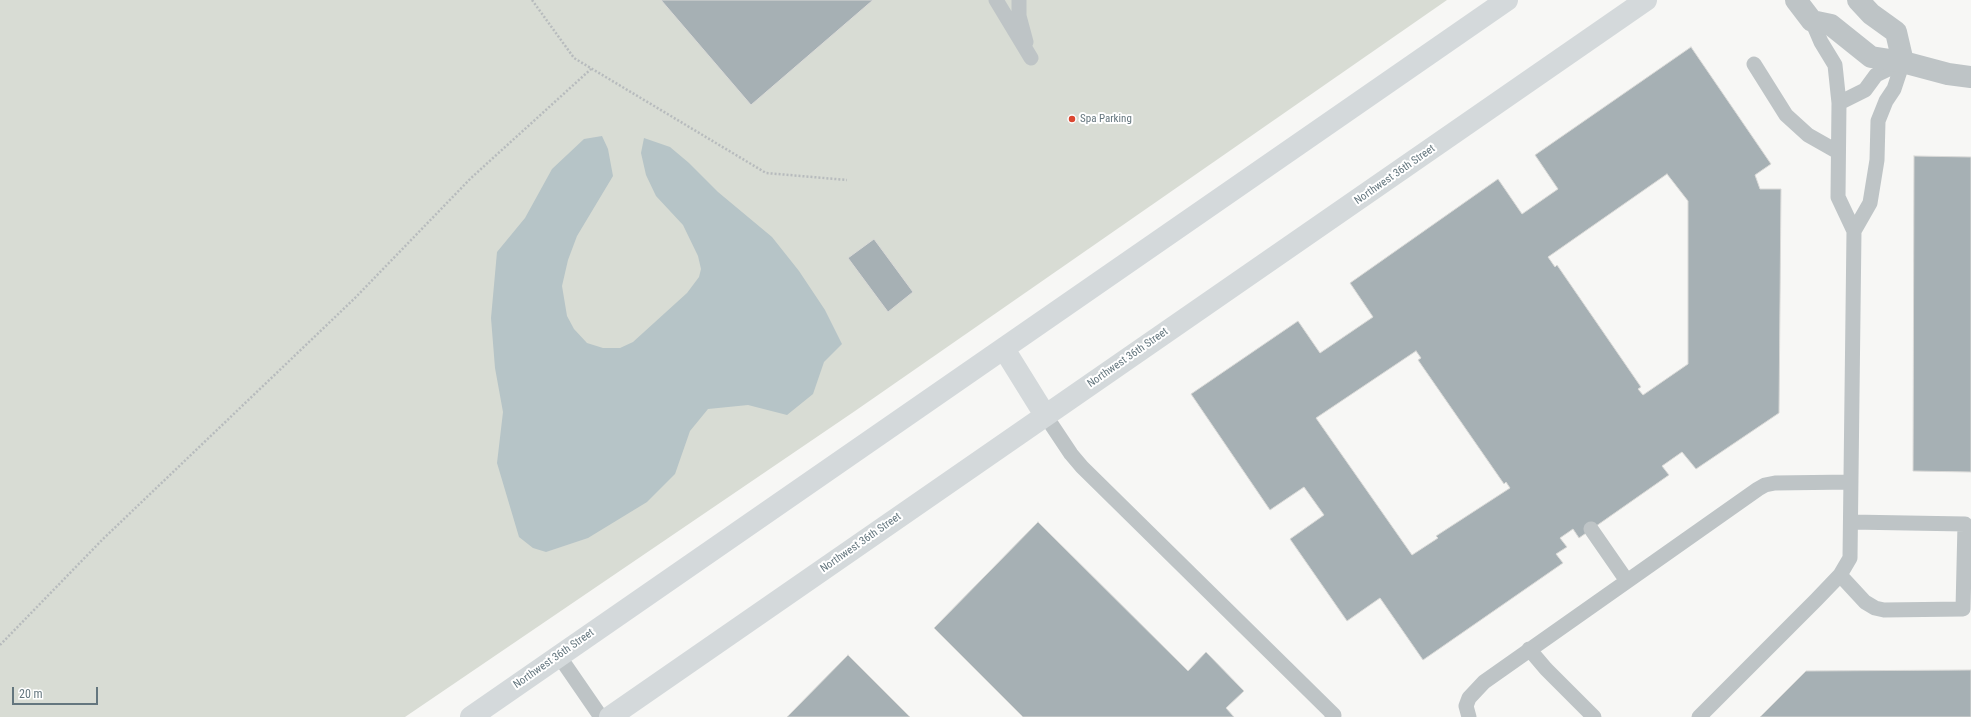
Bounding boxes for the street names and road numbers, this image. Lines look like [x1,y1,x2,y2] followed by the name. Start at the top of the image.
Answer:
[1352,142,1438,208] street label: Northwest 36th Street
[1085,325,1171,391] street label: Northwest 36th Street
[818,510,904,576] street label: Northwest 36th Street
[511,626,597,692] street label: Northwest 36th Street

